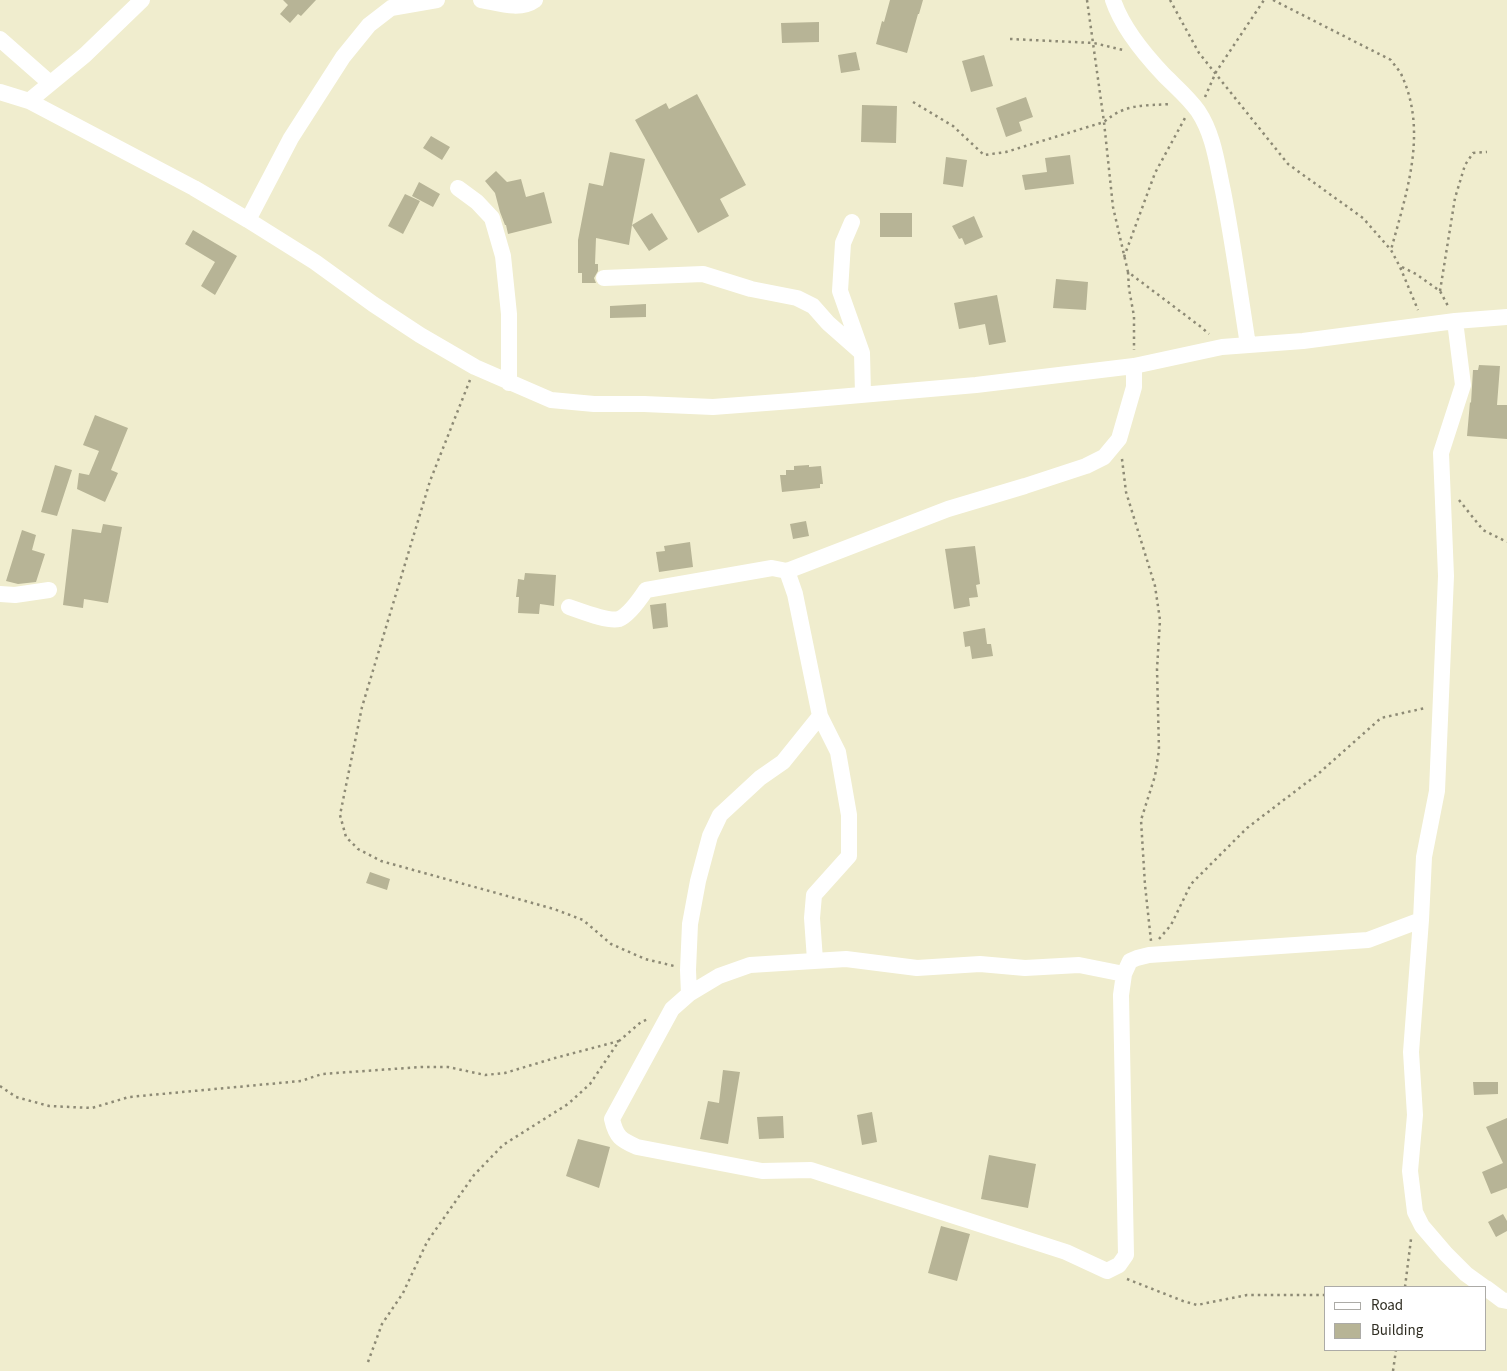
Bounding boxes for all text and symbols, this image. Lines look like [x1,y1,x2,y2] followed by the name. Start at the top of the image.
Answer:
[1324,1286,1487,1351] legend
[1371,1295,1403,1316] text: Road
[1371,1320,1423,1341] text: Building

